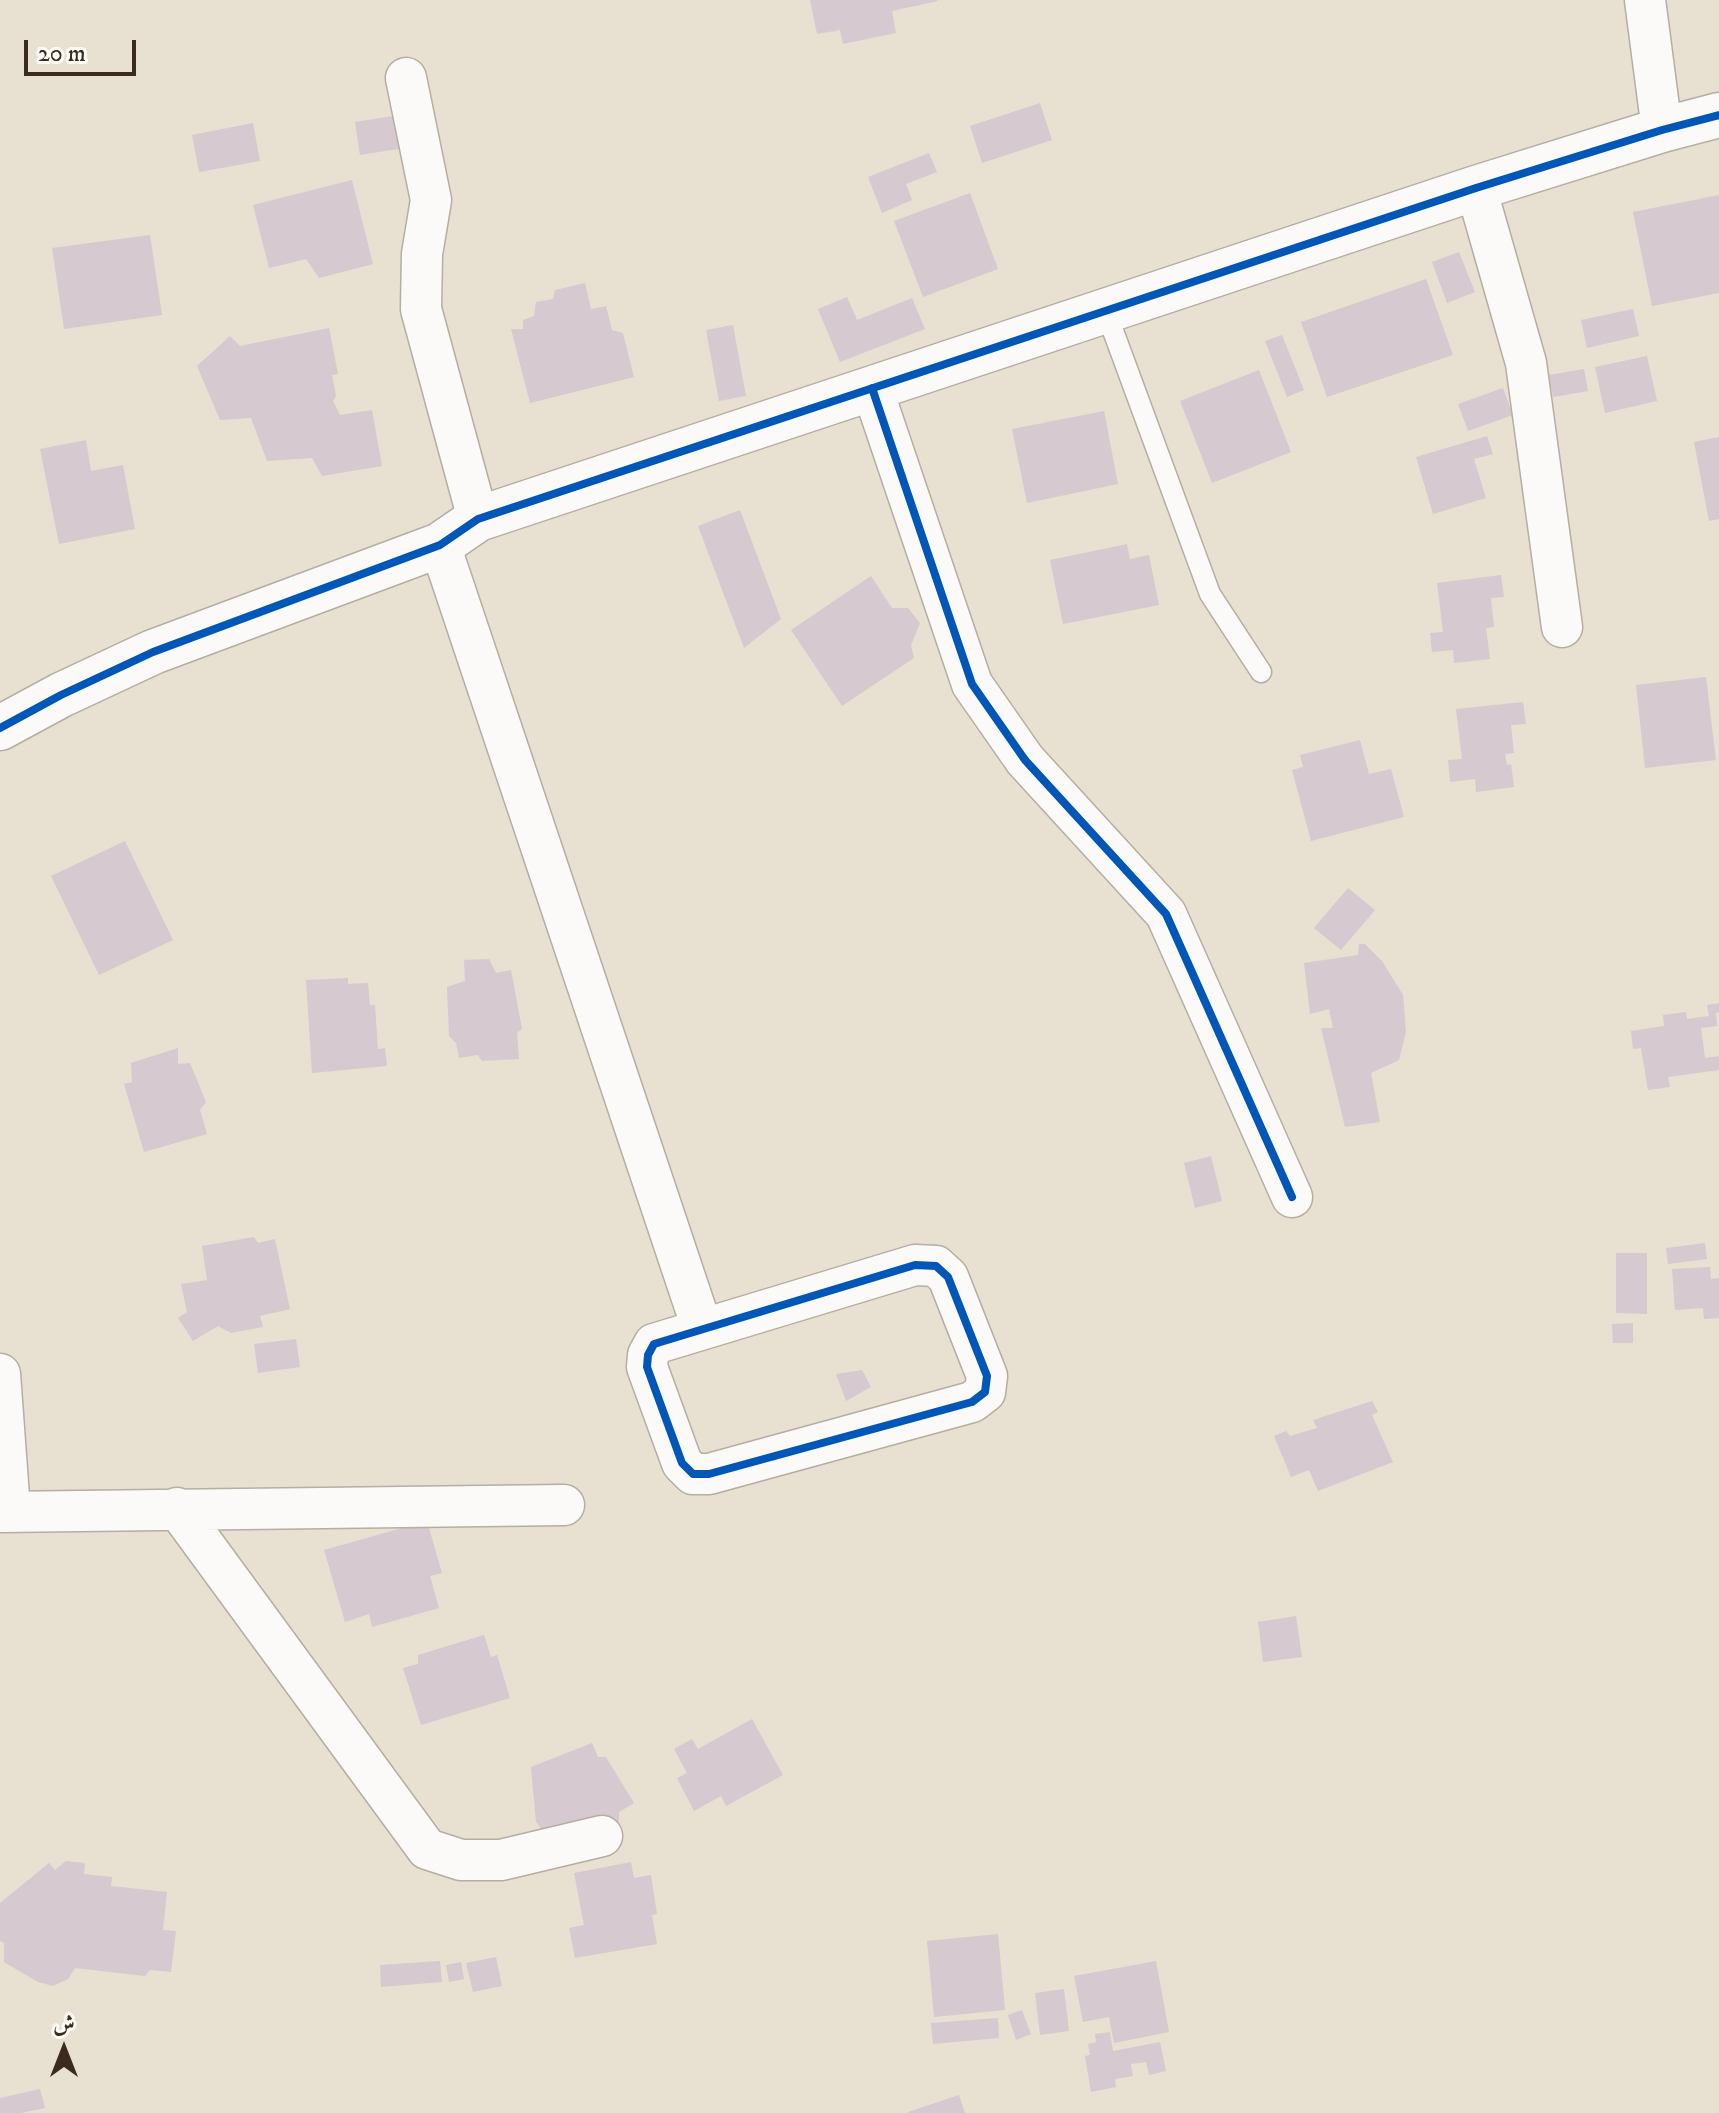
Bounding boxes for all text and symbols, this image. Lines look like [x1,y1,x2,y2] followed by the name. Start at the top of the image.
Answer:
[28,24,140,74] scale bar
[38,39,86,69] text: 20 m
[24,2009,104,2089] north arrow
[53,2011,75,2038] text: ش

